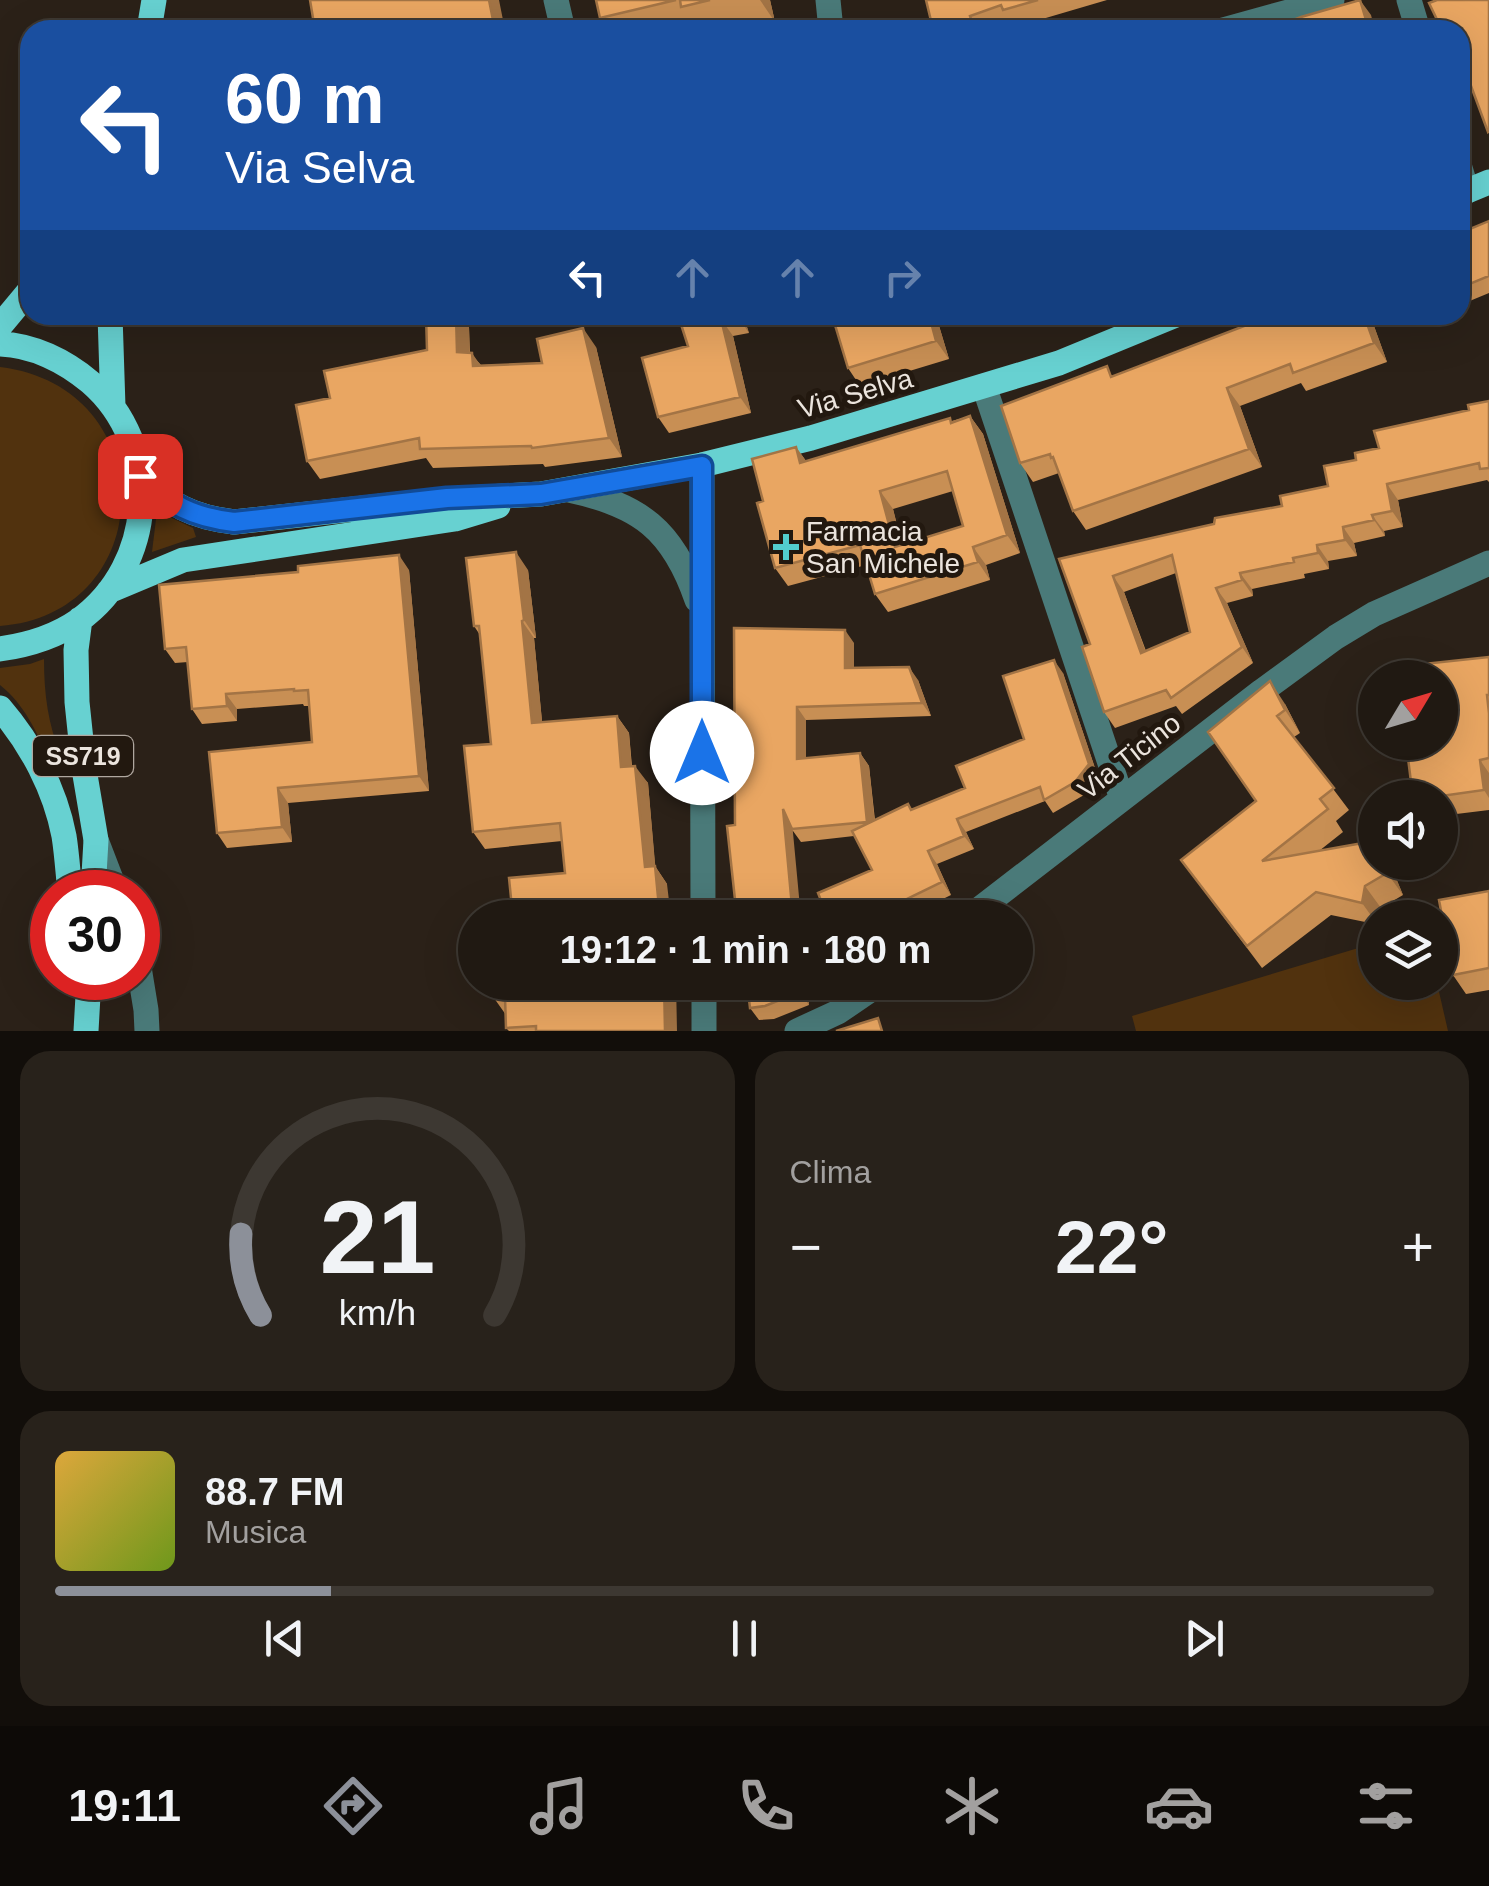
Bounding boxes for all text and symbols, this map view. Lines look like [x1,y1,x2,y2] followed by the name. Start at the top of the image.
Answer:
[60,60,190,190] icon: left
[225,60,385,138] text: 60 m
[225,142,414,193] text: Via Selva
[560,250,615,305] icon: left
[665,250,720,305] icon: ahead
[770,250,825,305] icon: ahead
[875,250,930,305] icon: right
[794,362,916,425] street label: Via Selva
[98,434,183,519] pin
[113,449,168,504] icon: arrive
[806,516,960,579] place label: Farmacia San Michele
[775,536,797,558] marker: Farmacia San Michele
[1358,660,1458,760] north arrow
[1358,660,1458,1000] map controls
[650,701,754,805] position arrow
[1072,707,1186,806] street label: Via Ticino
[33,736,133,776] road number: SS719
[1358,780,1458,880] button: sound
[30,870,160,1000] speed limit sign: 30
[1358,900,1458,1000] button: layers
[560,929,931,971] text: 19:12 · 1 min · 180 m
[790,1154,871,1190] text: Clima
[319,1179,435,1295] text: 21
[1055,1205,1168,1289] text: 22°
[790,1216,822,1278] text: −
[1402,1216,1434,1278] text: +
[339,1293,416,1333] text: km/h
[205,1471,344,1513] text: 88.7 FM
[205,1514,306,1550] text: Musica
[257,1611,312,1666] icon: previous
[717,1611,772,1666] icon: pause
[1177,1611,1232,1666] icon: next
[318,1771,388,1841] icon: directions
[524,1771,594,1841] icon: music
[731,1771,801,1841] icon: phone
[937,1771,1007,1841] icon: climate
[1144,1771,1214,1841] icon: car
[1351,1771,1421,1841] icon: filters
[68,1780,181,1831] text: 19:11

